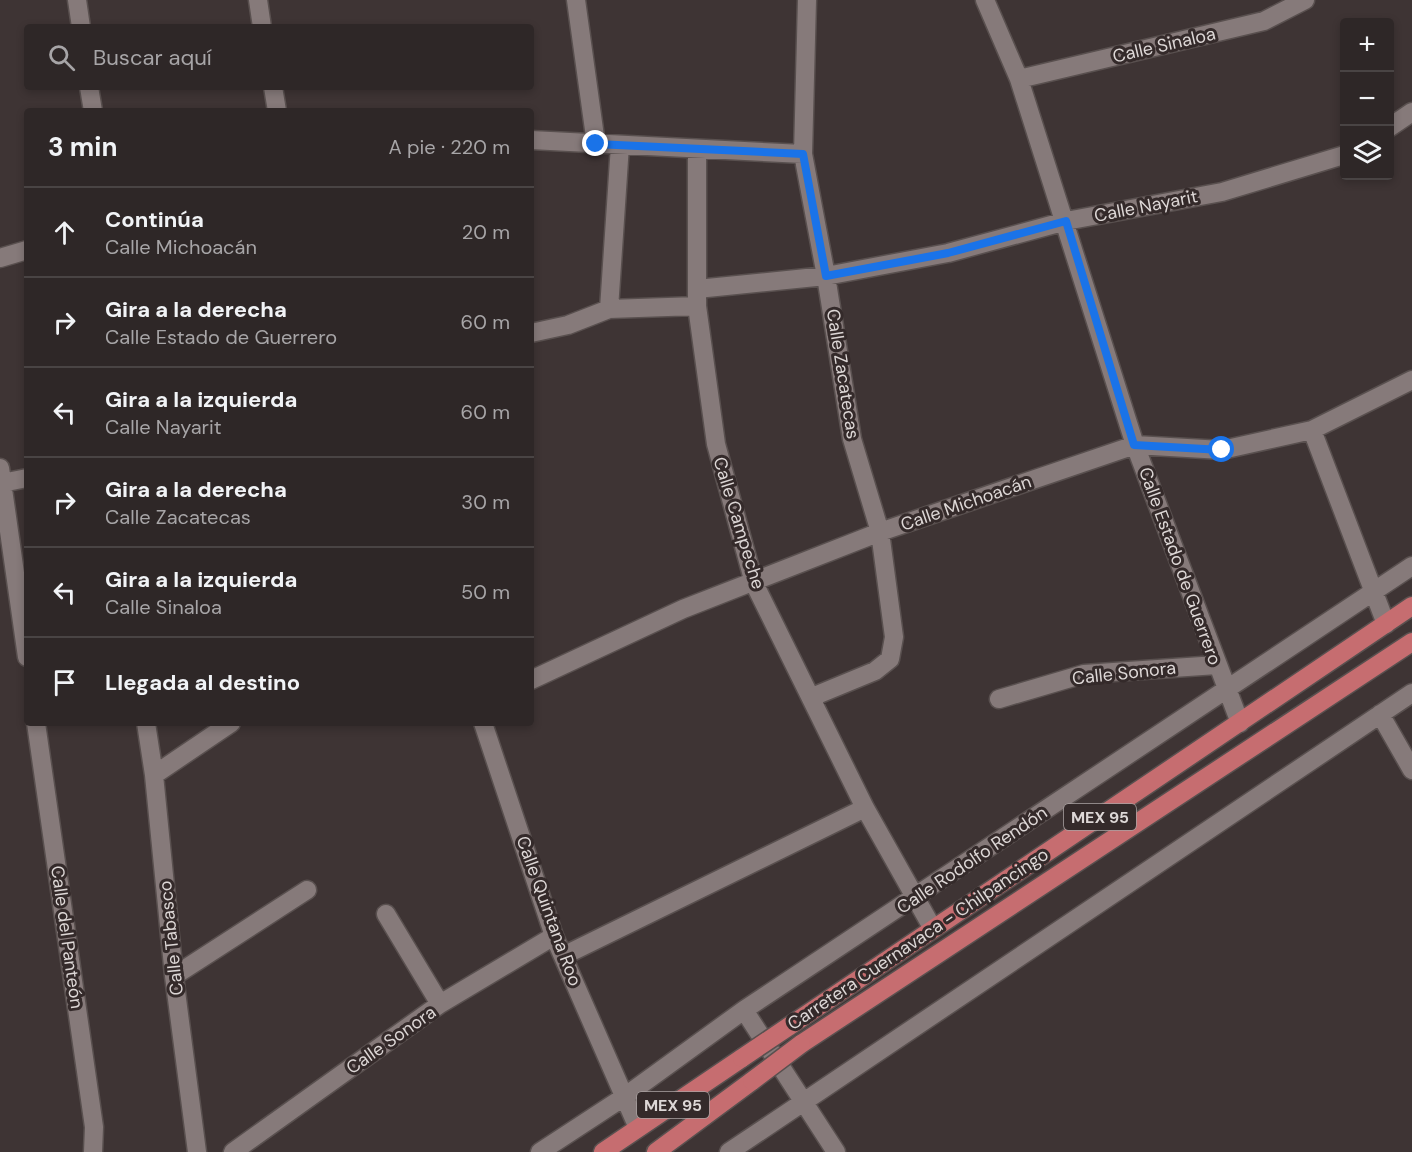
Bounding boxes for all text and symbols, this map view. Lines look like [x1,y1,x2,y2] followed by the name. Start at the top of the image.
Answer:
[1340,18,1394,180] map controls
[1340,18,1394,72] button: +
[1110,21,1218,69] street label: Calle Sinaloa
[24,24,534,90] search box
[45,41,78,74] icon: search
[93,43,212,72] text: Buscar aquí
[1340,72,1394,126] button: −
[1340,126,1394,180] button: layers
[48,130,117,164] text: 3 min
[582,130,608,156] route end
[388,134,510,160] text: A pie · 220 m
[1092,184,1200,228] street label: Calle Nayarit
[105,205,204,234] text: Continúa
[48,216,81,249] icon: ahead
[462,219,510,245] text: 20 m
[105,234,257,260] text: Calle Michoacán
[105,295,287,324] text: Gira a la derecha
[48,306,81,339] icon: right
[821,307,865,441] street label: Calle Zacatecas
[461,309,510,335] text: 60 m
[105,324,337,350] text: Calle Estado de Guerrero
[105,385,297,414] text: Gira a la izquierda
[48,396,81,429] icon: left
[461,399,510,425] text: 60 m
[105,414,222,440] text: Calle Nayarit
[1208,436,1234,462] route start
[708,454,770,592] street label: Calle Campeche
[1133,464,1227,668] street label: Calle Estado de Guerrero
[897,469,1035,537] street label: Calle Michoacán
[105,475,287,504] text: Gira a la derecha
[48,486,81,519] icon: right
[461,489,510,515] text: 30 m
[105,504,251,530] text: Calle Zacatecas
[105,565,297,594] text: Gira a la izquierda
[48,576,81,609] icon: left
[461,579,510,605] text: 50 m
[105,594,222,620] text: Calle Sinaloa
[1071,656,1177,690] street label: Calle Sonora
[48,666,81,699] icon: arrive
[105,668,300,697] text: Llegada al destino
[892,801,1052,919] street label: Calle Rodolfo Rendón
[1064,804,1136,830] road number: MEX 95
[511,833,587,989] street label: Calle Quintana Roo
[783,842,1053,1036] street label: Carretera Cuernavaca - Chilpancingo
[45,864,89,1010] street label: Calle del Panteón
[153,879,189,997] street label: Calle Tabasco
[341,1000,441,1080] street label: Calle Sonora
[637,1092,709,1118] road number: MEX 95

